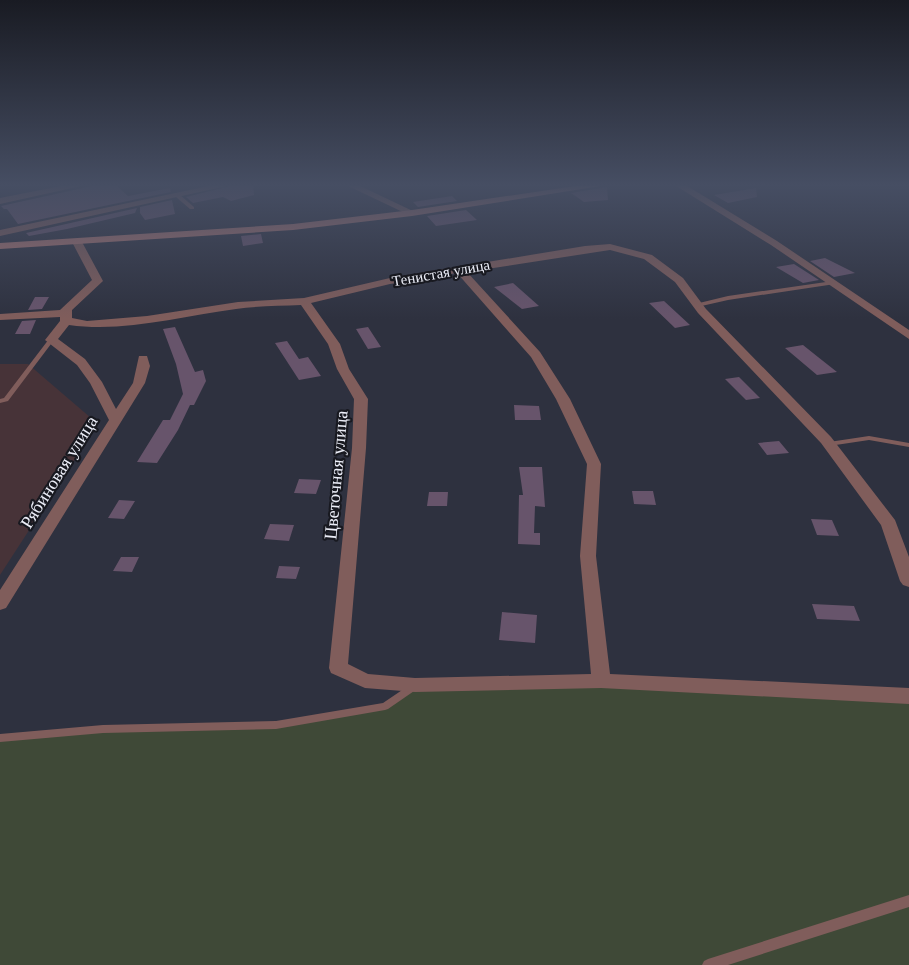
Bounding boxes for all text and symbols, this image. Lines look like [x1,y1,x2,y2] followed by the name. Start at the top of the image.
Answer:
[391,256,491,289] street label: Тенистая улица
[320,410,352,540] street label: Цветочная улица
[16,412,102,532] street label: Рябиновая улица

